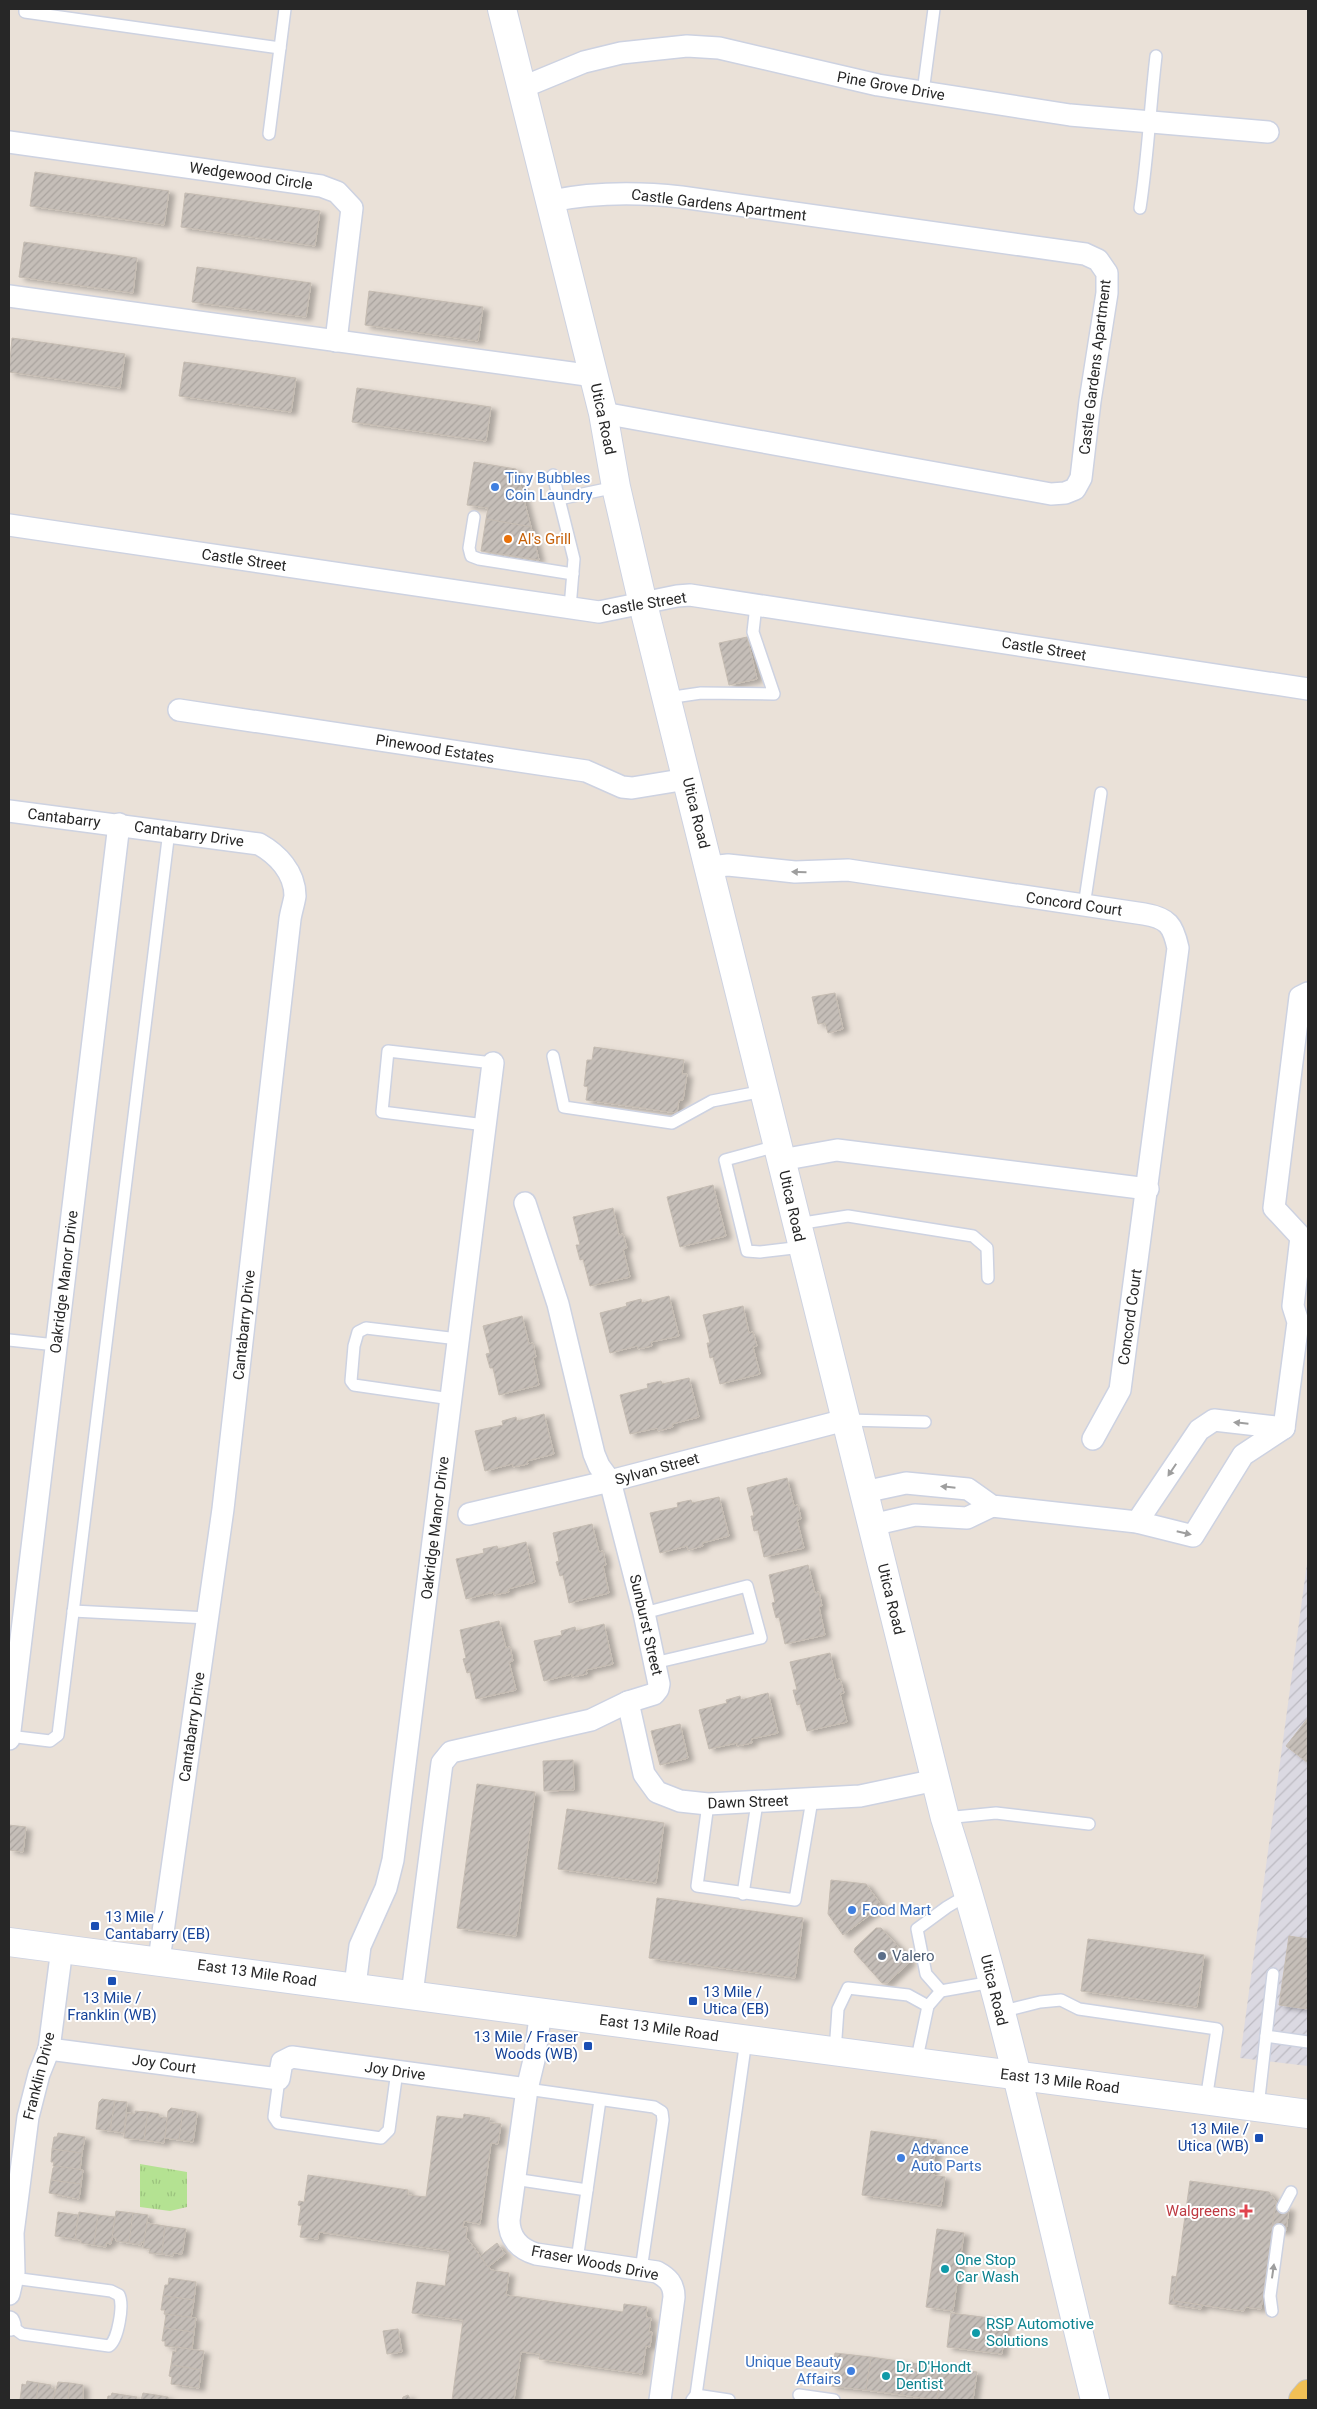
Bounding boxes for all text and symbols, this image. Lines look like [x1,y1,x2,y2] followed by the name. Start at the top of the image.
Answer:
[836,68,946,104] street label: Pine Grove Drive
[188,158,314,194] street label: Wedgewood Circle
[630,185,808,225] street label: Castle Gardens Apartment
[1075,278,1115,456] street label: Castle Gardens Apartment
[587,382,619,456] street label: Utica Road
[505,469,593,504] place label: Tiny Bubbles Coin Laundry
[489,481,501,493] marker: Tiny Bubbles Coin Laundry
[518,530,571,548] place label: Al's Grill
[502,533,514,545] marker: Al's Grill
[200,545,288,575] street label: Castle Street
[600,588,688,620] street label: Castle Street
[1000,633,1088,665] street label: Castle Street
[374,731,496,767] street label: Pinewood Estates
[679,776,713,850] street label: Utica Road
[27,805,101,831] street label: Cantabarry
[133,817,245,851] street label: Cantabarry Drive
[791,868,807,876] one-way arrow
[1025,888,1123,920] street label: Concord Court
[775,1169,809,1243] street label: Utica Road
[46,1209,82,1355] street label: Oakridge Manor Drive
[1114,1268,1146,1366] street label: Concord Court
[229,1269,259,1381] street label: Cantabarry Drive
[1232,1419,1248,1427] one-way arrow
[613,1449,701,1489] street label: Sylvan Street
[417,1455,453,1601] street label: Oakridge Manor Drive
[1167,1463,1177,1477] one-way arrow
[940,1483,956,1491] one-way arrow
[1177,1529,1192,1537] one-way arrow
[874,1562,908,1636] street label: Utica Road
[626,1573,666,1677] street label: Sunburst Street
[175,1671,209,1783] street label: Cantabarry Drive
[707,1792,789,1812] street label: Dawn Street
[862,1901,931,1919] place label: Food Mart
[846,1904,858,1916] marker: Food Mart
[105,1908,210,1943] place label: 13 Mile / Cantabarry (EB)
[89,1920,101,1932] marker: 13 Mile / Cantabarry (EB)
[892,1947,934,1965] place label: Valero
[876,1950,888,1962] marker: Valero
[977,1953,1011,2027] street label: Utica Road
[196,1956,318,1990] street label: East 13 Mile Road
[106,1975,118,1987] marker: 13 Mile / Franklin (WB)
[703,1983,769,2018] place label: 13 Mile / Utica (EB)
[67,1989,157,2024] place label: 13 Mile / Franklin (WB)
[687,1995,699,2007] marker: 13 Mile / Utica (EB)
[598,2011,720,2045] street label: East 13 Mile Road
[474,2028,578,2063] place label: 13 Mile / Fraser Woods (WB)
[19,2030,59,2122] street label: Franklin Drive
[582,2040,594,2052] marker: 13 Mile / Fraser Woods (WB)
[131,2051,197,2077] street label: Joy Court
[363,2058,427,2084] street label: Joy Drive
[999,2065,1121,2097] street label: East 13 Mile Road
[1178,2120,1249,2155] place label: 13 Mile / Utica (WB)
[1253,2132,1265,2144] marker: 13 Mile / Utica (WB)
[911,2140,982,2175] place label: Advance Auto Parts
[895,2152,907,2164] marker: Advance Auto Parts
[1166,2202,1236,2220] place label: Walgreens
[1240,2205,1252,2217] marker: Walgreens
[530,2242,660,2284] street label: Fraser Woods Drive
[955,2251,1019,2286] place label: One Stop Car Wash
[1270,2262,1278,2278] one-way arrow
[939,2263,951,2275] marker: One Stop Car Wash
[986,2315,1094,2350] place label: RSP Automotive Solutions
[970,2327,982,2339] marker: RSP Automotive Solutions
[745,2353,841,2388] place label: Unique Beauty Affairs
[896,2358,971,2393] place label: Dr. D'Hondt Dentist
[845,2365,857,2377] marker: Unique Beauty Affairs
[880,2370,892,2382] marker: Dr. D'Hondt Dentist

